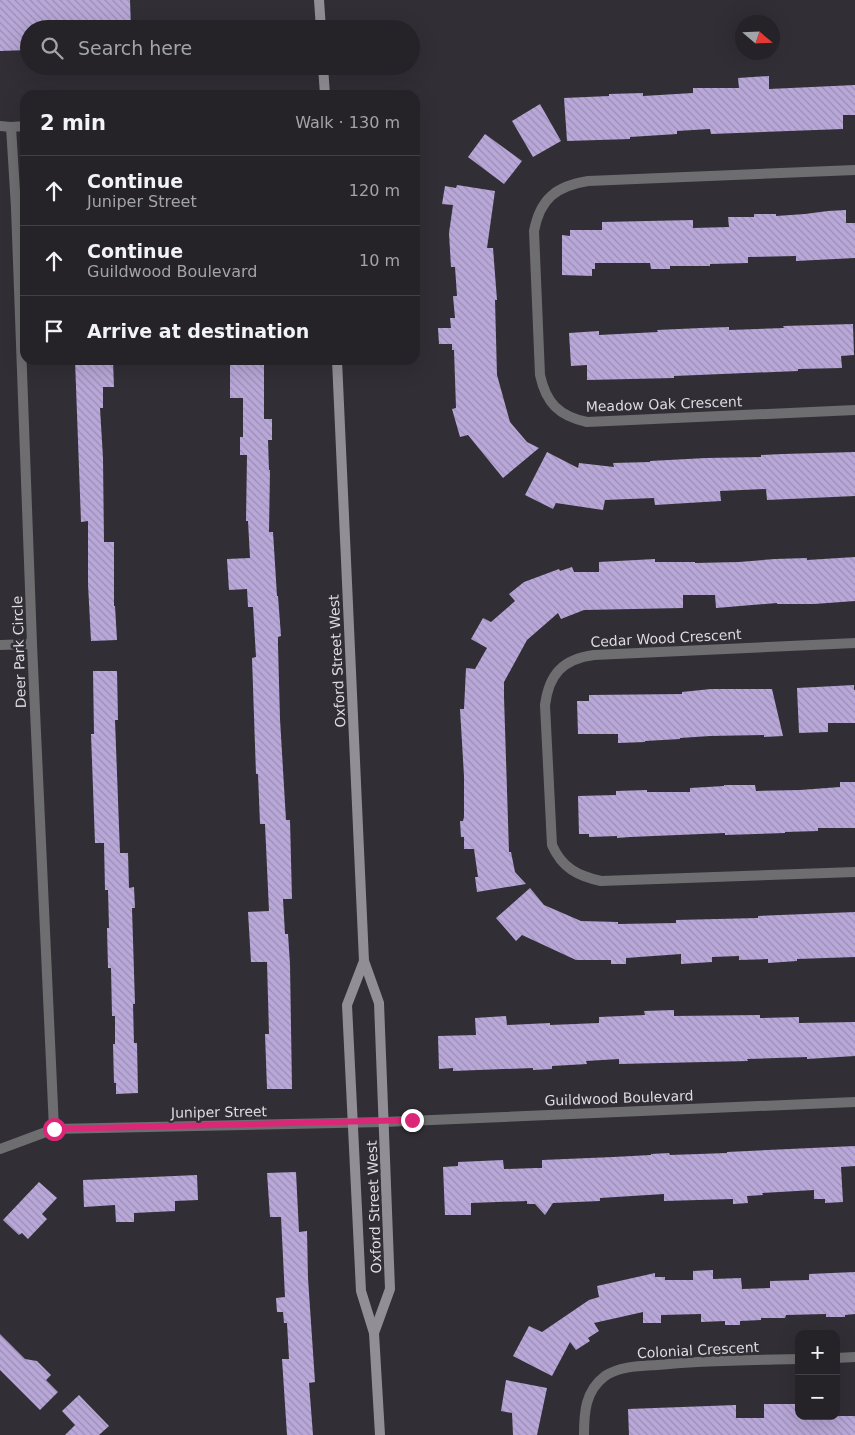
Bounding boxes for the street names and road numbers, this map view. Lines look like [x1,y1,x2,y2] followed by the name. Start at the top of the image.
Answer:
[585,393,743,415] street label: Meadow Oak Crescent
[326,594,348,728] street label: Oxford Street West
[9,596,29,708] street label: Deer Park Circle
[590,626,742,650] street label: Cedar Wood Crescent
[544,1087,694,1109] street label: Guildwood Boulevard
[170,1103,268,1121] street label: Juniper Street
[364,1140,384,1274] street label: Oxford Street West
[637,1339,760,1361] street label: Colonial Crescent

